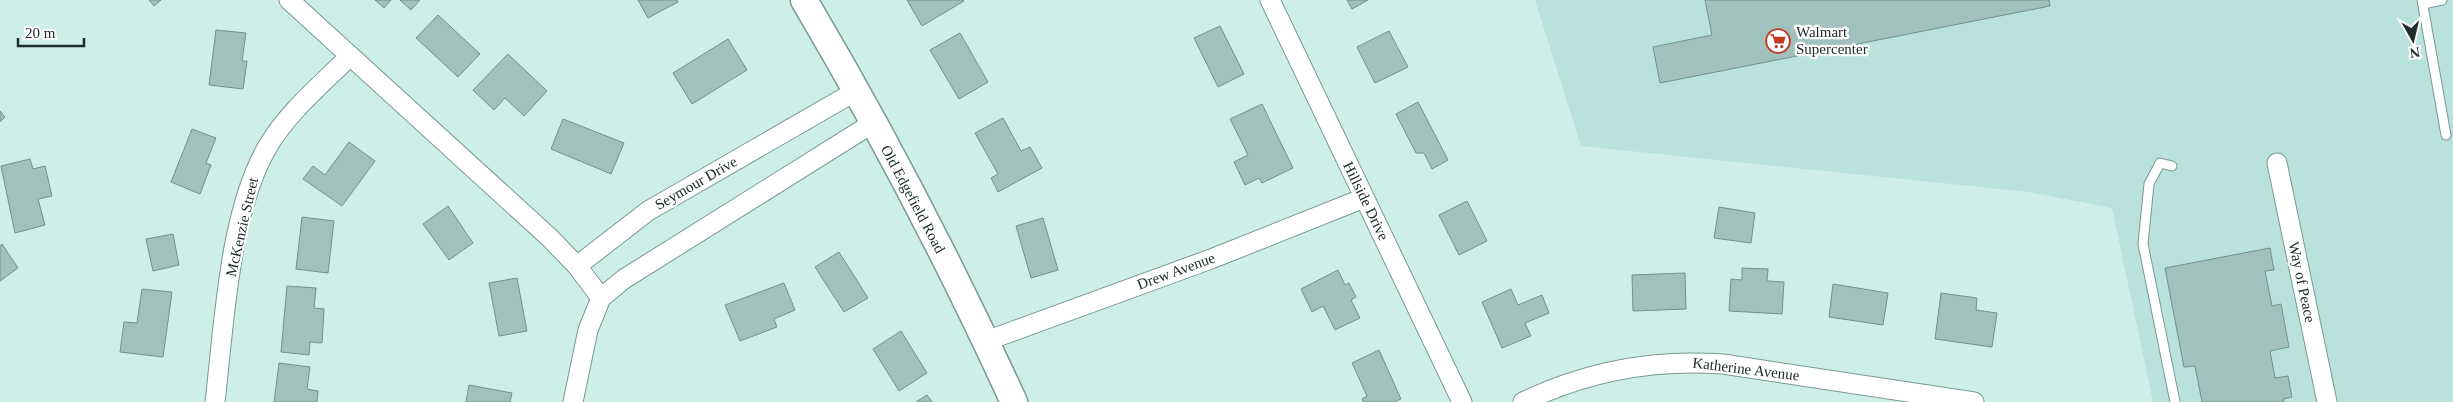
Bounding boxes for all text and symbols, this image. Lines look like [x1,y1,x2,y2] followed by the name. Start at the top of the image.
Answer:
[18,15,84,47] scale bar
[2388,15,2438,65] north arrow
[1796,24,1868,57] place label: Walmart Supercenter
[25,25,56,41] text: 20 m
[1765,28,1791,54] supermarket icon: Walmart Supercenter
[2409,44,2421,61] text: N
[878,142,948,256] street label: Old Edgefield Road
[652,153,740,213] street label: Seymour Drive
[1340,159,1392,243] street label: Hillside Drive
[223,175,261,278] street label: McKenzie Street
[2286,240,2318,324] street label: Way of Peace
[1135,249,1217,293] street label: Drew Avenue
[1692,355,1801,384] street label: Katherine Avenue

